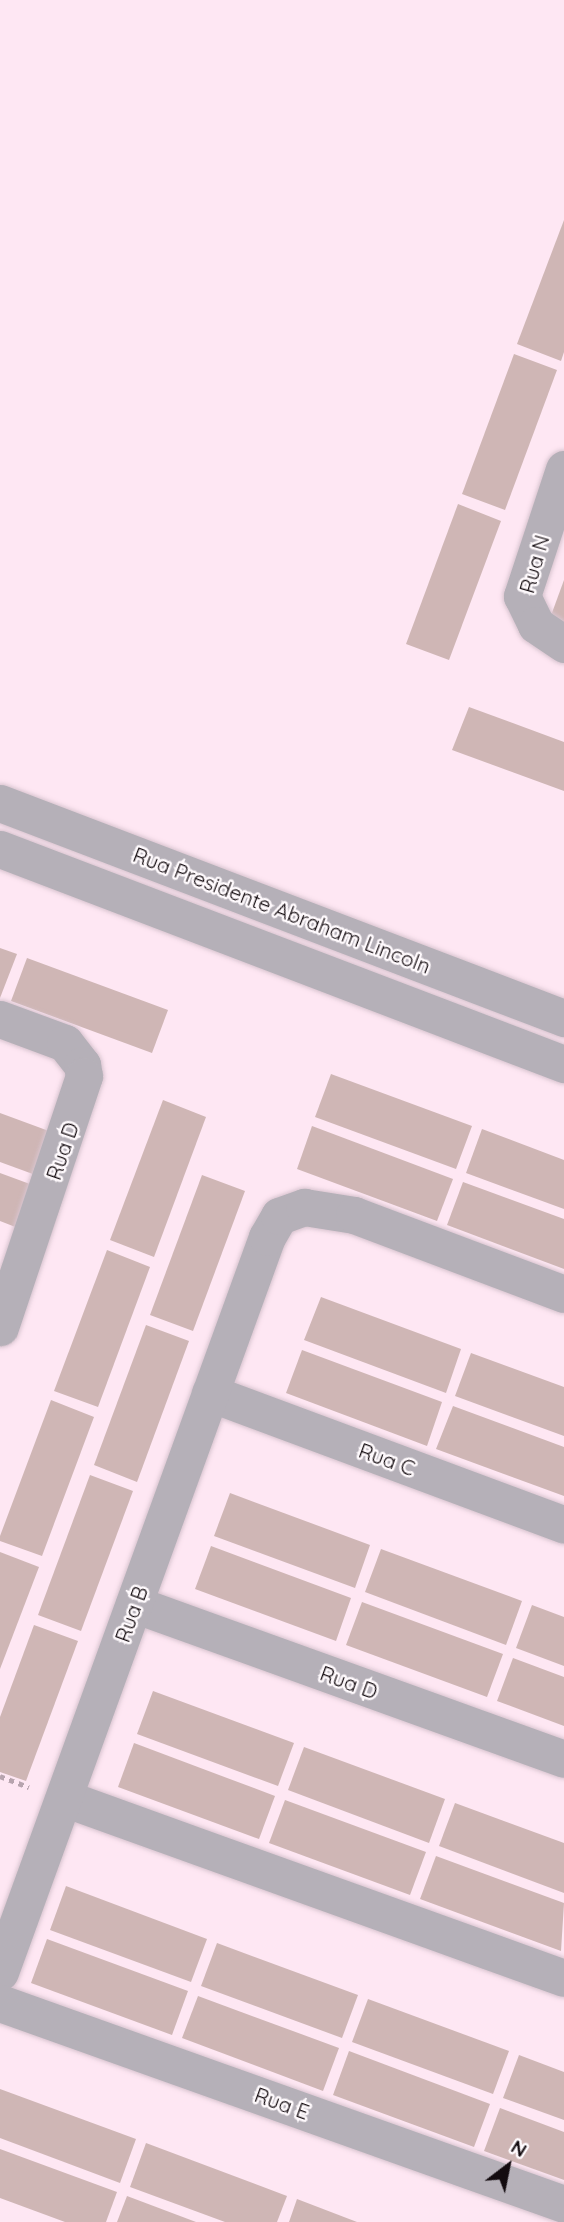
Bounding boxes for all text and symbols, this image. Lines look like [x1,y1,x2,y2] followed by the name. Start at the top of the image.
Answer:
[514,532,554,596] street label: Rua N
[130,841,434,979] street label: Rua Presidente Abraham Lincoln
[40,1119,84,1183] street label: Rua D
[355,1437,419,1481] street label: Rua C
[109,1582,153,1646] street label: Rua B
[317,1660,381,1704] street label: Rua D
[251,2082,313,2124] street label: Rua E
[473,2131,543,2201] north arrow
[507,2134,531,2162] text: N

